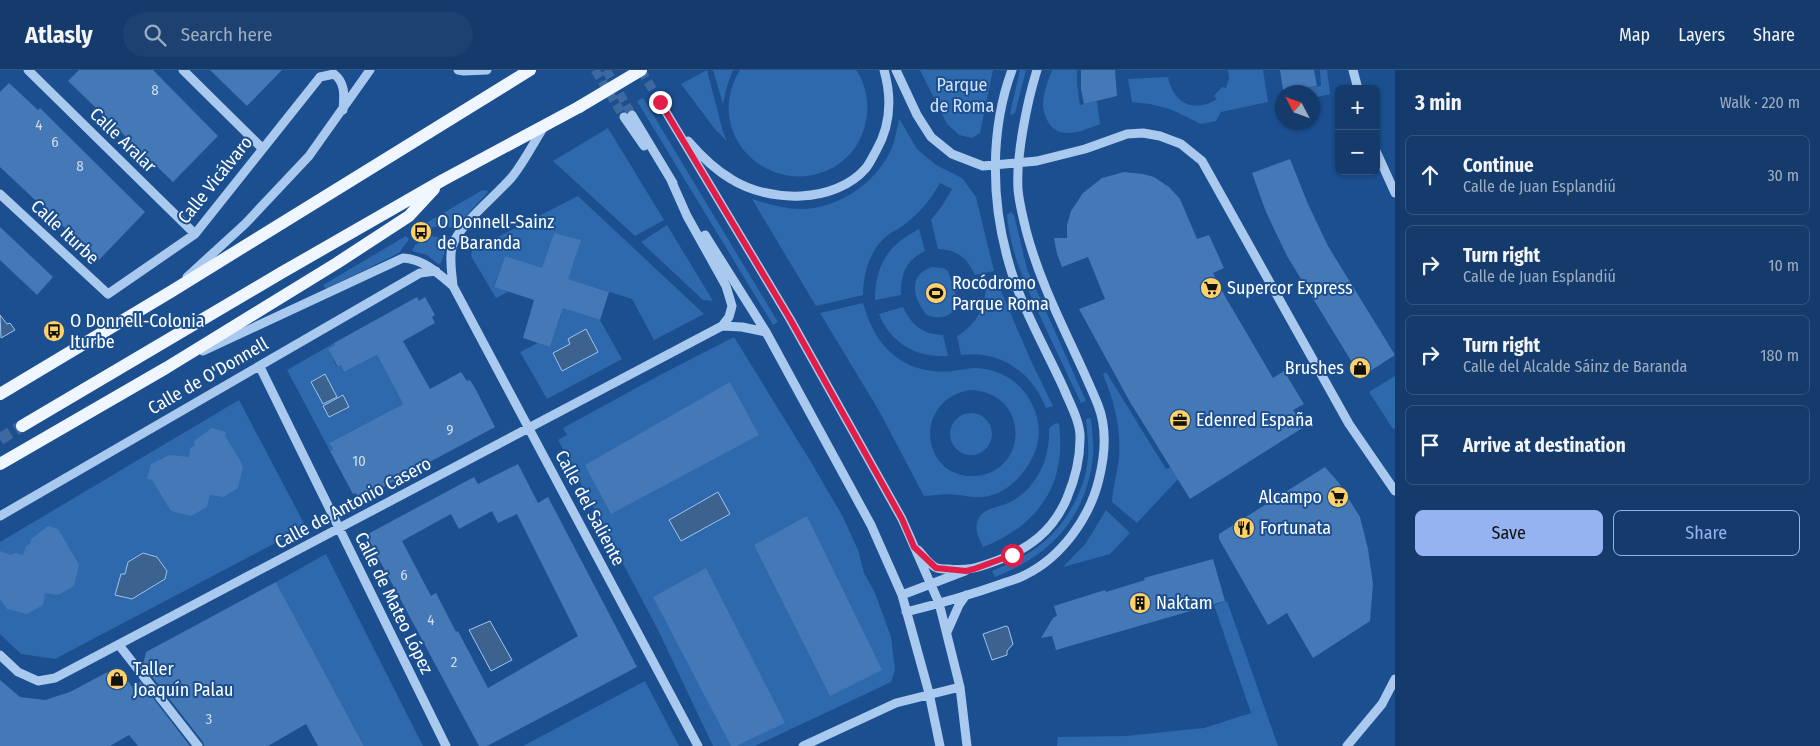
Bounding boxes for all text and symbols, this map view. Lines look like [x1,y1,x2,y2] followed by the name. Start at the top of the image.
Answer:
[123,12,473,57] search box
[25,21,93,49] text: Atlasly
[141,21,169,49] icon: search
[181,23,272,46] text: Search here
[1619,24,1650,46] text: Map
[1678,24,1725,46] text: Layers
[1753,24,1795,46] text: Share
[930,74,994,117] park label: Parque de Roma
[151,81,159,99] house number: 8
[1275,85,1320,130] north arrow
[1335,85,1380,175] map controls
[1335,85,1380,130] button: +
[1415,90,1462,116] text: 3 min
[649,91,672,114] route end
[1720,93,1800,112] text: Walk · 220 m
[85,103,161,177] street label: Calle Aralar
[35,116,43,134] house number: 4
[1335,130,1380,175] button: −
[173,132,257,228] street label: Calle Vicálvaro
[51,133,59,151] house number: 6
[1463,154,1534,177] text: Continue
[76,157,84,175] house number: 8
[1416,161,1444,189] icon: ahead
[1767,166,1799,185] text: 30 m
[1463,177,1616,196] text: Calle de Juan Esplandiú
[26,195,104,269] street label: Calle Iturbe
[437,211,554,254] place label: O Donnell-Sainz de Baranda
[409,220,433,244] bus stop icon: O Donnell-Sainz de Baranda
[1463,244,1540,267] text: Turn right
[1416,251,1444,279] icon: right
[1768,256,1799,275] text: 10 m
[1463,267,1616,286] text: Calle de Juan Esplandiú
[952,272,1049,315] place label: Rocódromo Parque Roma
[1199,276,1223,300] supermarket icon: Supercor Express
[1227,277,1353,299] place label: Supercor Express
[924,281,948,305] sports icon: Rocódromo Parque Roma
[70,310,205,353] place label: O Donnell-Colonia Iturbe
[42,319,66,343] bus stop icon: O Donnell-Colonia Iturbe
[144,333,272,419] street label: Calle de O'Donnell
[1463,334,1540,357] text: Turn right
[1416,341,1444,369] icon: right
[1760,346,1799,365] text: 180 m
[1348,356,1372,380] shop icon: Brushes
[1285,357,1344,379] place label: Brushes
[1463,357,1687,376] text: Calle del Alcalde Sáinz de Baranda
[1168,408,1192,432] office icon: Edenred España
[1196,409,1313,431] place label: Edenred España
[446,421,454,439] house number: 9
[1416,431,1444,459] icon: arrive
[1463,434,1626,457] text: Arrive at destination
[550,447,630,570] street label: Calle del Saliente
[271,452,435,554] street label: Calle de Antonio Casero
[352,452,366,470] house number: 10
[1326,485,1350,509] supermarket icon: Alcampo
[1259,486,1322,508] place label: Alcampo
[1415,510,1603,556] button: Save
[1613,510,1800,556] button: Share
[1232,516,1256,540] restaurant icon: Fortunata
[1260,517,1331,539] place label: Fortunata
[350,528,438,678] street label: Calle de Mateo López
[1001,544,1024,567] route start
[400,566,408,584] house number: 6
[1128,591,1152,615] building icon: Naktam
[1156,592,1213,614] place label: Naktam
[427,611,435,629] house number: 4
[451,653,458,671] house number: 2
[133,658,233,701] place label: Taller Joaquín Palau
[105,667,129,691] shop icon: Taller Joaquín Palau
[206,710,213,728] house number: 3

